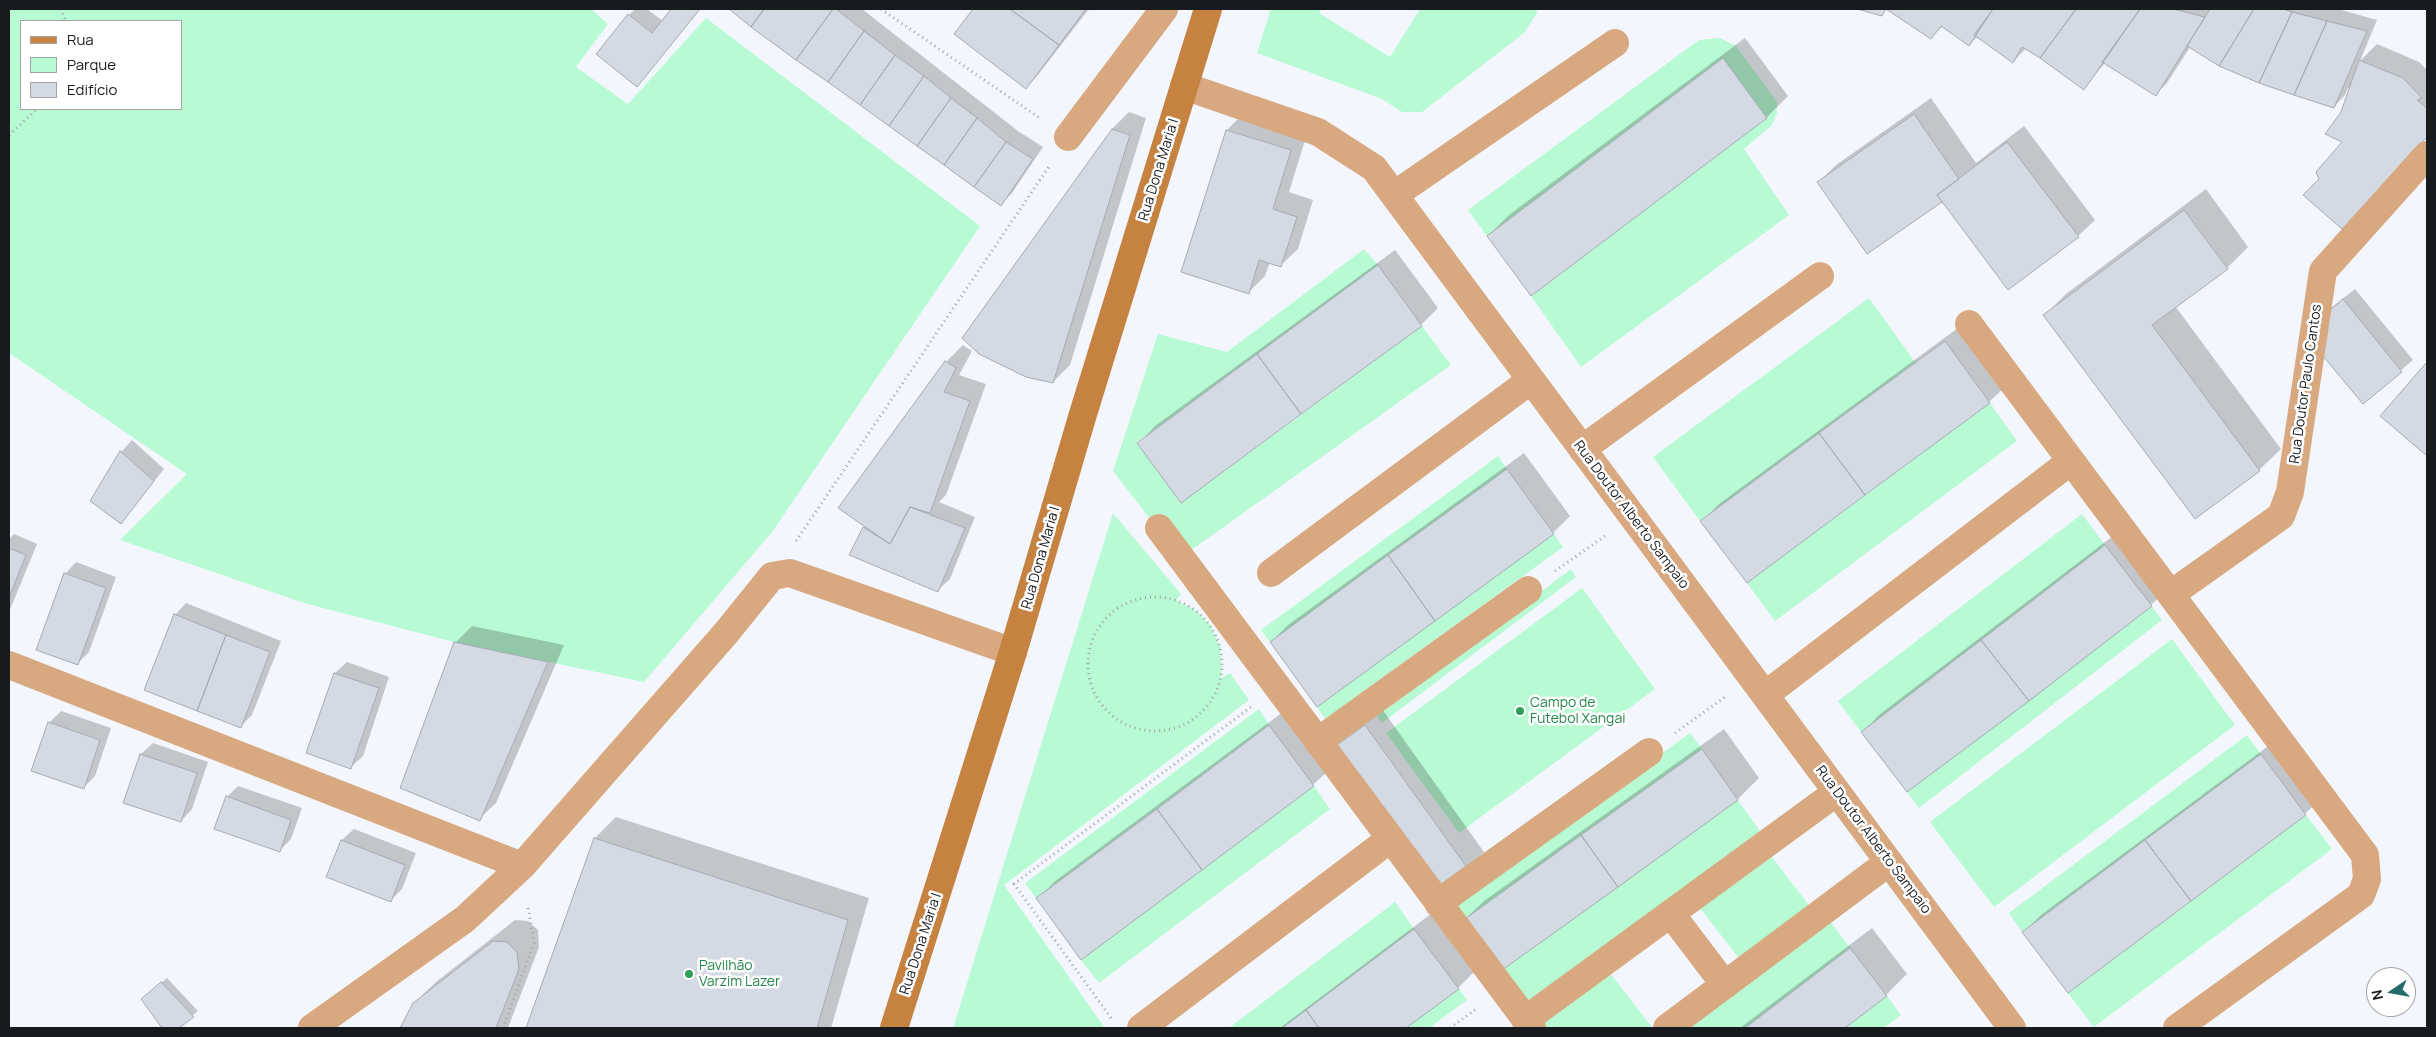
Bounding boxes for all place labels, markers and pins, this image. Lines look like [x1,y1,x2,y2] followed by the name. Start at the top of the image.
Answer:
[1530,695,1625,728] place label: Campo de Futebol Xangai
[1514,705,1526,717] marker: Campo de Futebol Xangai
[699,958,780,990] place label: Pavilhão Varzim Lazer
[683,968,695,980] marker: Pavilhão Varzim Lazer

